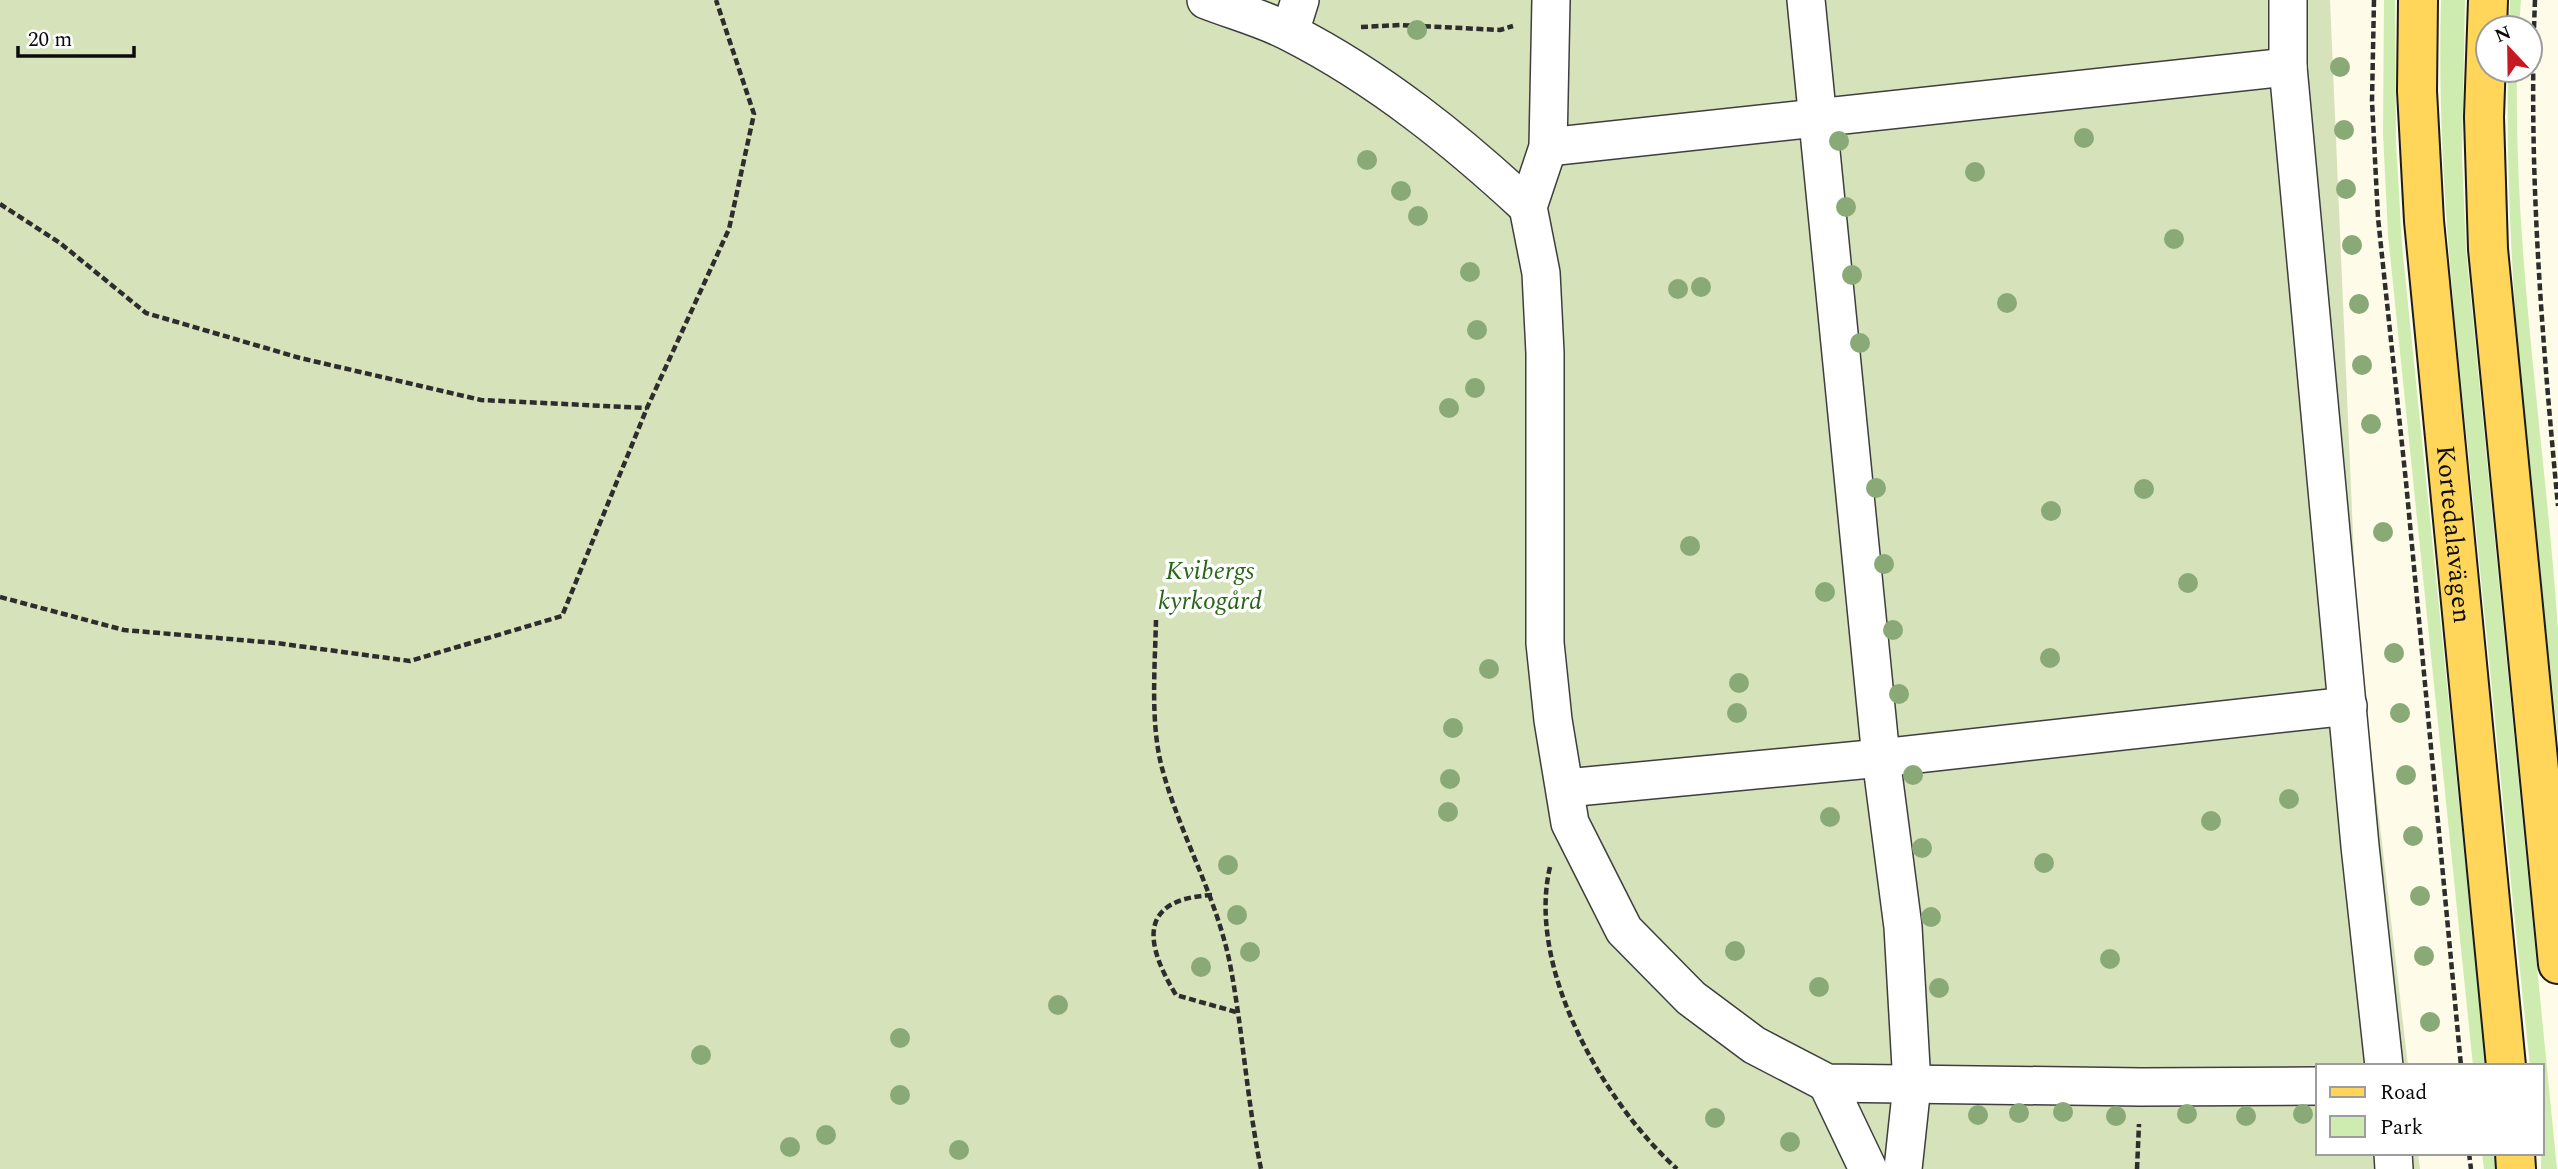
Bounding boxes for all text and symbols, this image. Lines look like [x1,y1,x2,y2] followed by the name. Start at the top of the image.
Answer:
[18,14,133,58] scale bar
[2474,14,2544,84] north arrow
[2491,18,2516,51] text: N
[28,24,72,56] text: 20 m
[2425,444,2482,625] street label: Kortedalavägen
[1158,551,1262,621] park label: Kvibergs kyrkogård
[2316,1064,2544,1155] legend
[2380,1077,2427,1109] text: Road
[2380,1112,2424,1144] text: Park

